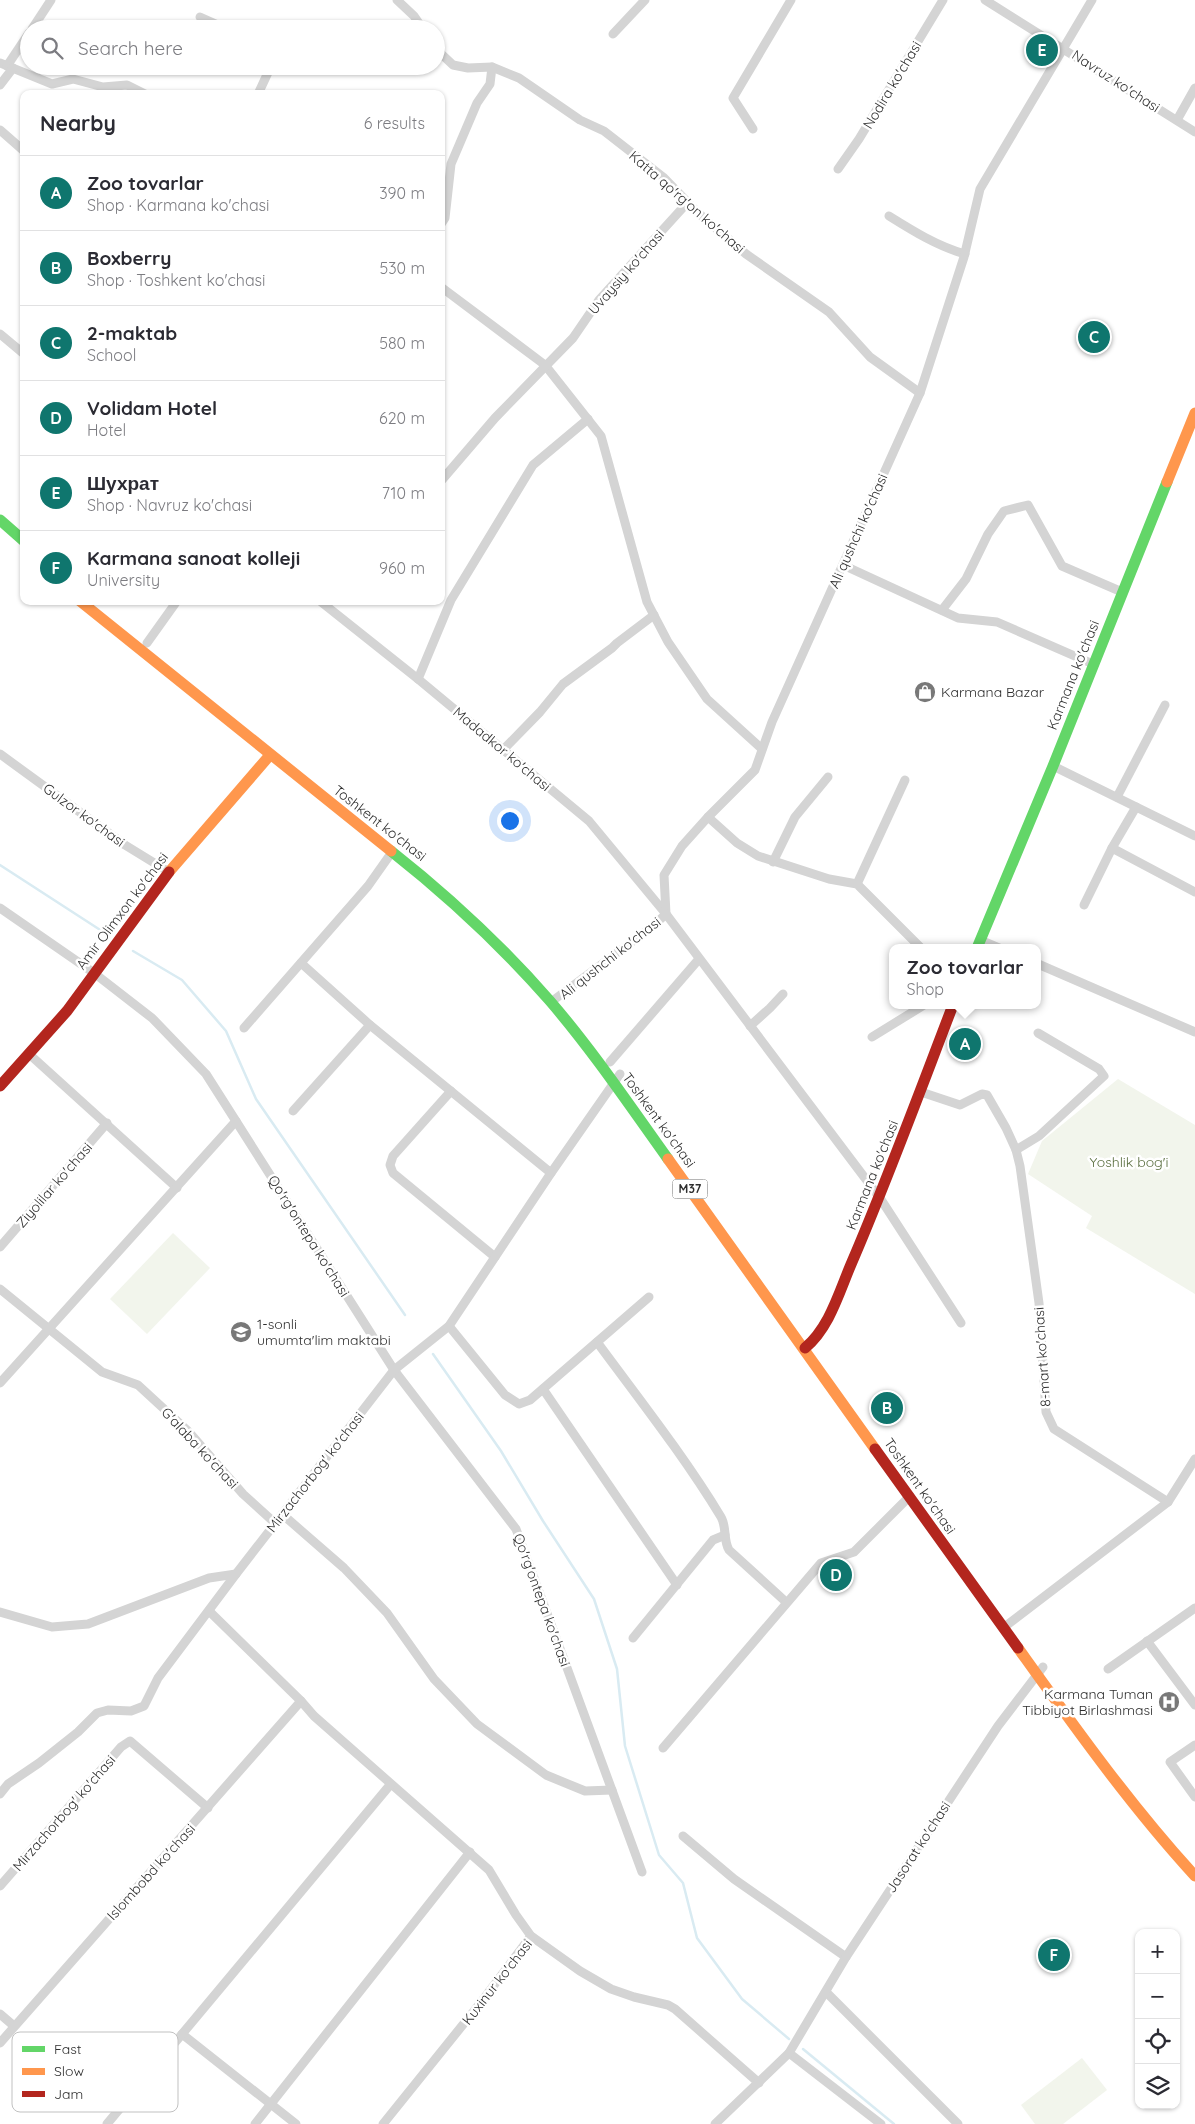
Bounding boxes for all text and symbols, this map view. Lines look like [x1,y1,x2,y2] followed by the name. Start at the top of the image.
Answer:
[20,20,445,75] search box
[1026,31,1058,69] pin: E
[38,34,66,62] icon: search
[78,36,183,60] text: Search here
[859,38,925,132] street label: Nodira ko'chasi
[1069,46,1163,116] street label: Navruz ko'chasi
[40,110,116,136] text: Nearby
[364,113,425,133] text: 6 results
[625,147,749,257] street label: Katta qo'rg'on ko'chasi
[87,171,204,195] text: Zoo tovarlar
[51,183,61,203] text: A
[379,183,425,203] text: 390 m
[87,195,270,215] text: Shop · Karmana ko'chasi
[584,226,668,318] street label: Uvaysiy ko'chasi
[87,246,171,270] text: Boxberry
[51,258,61,278] text: B
[379,258,425,278] text: 530 m
[87,270,266,290] text: Shop · Toshkent ko'chasi
[1078,318,1110,356] pin: C
[87,321,177,345] text: 2-maktab
[51,333,61,353] text: C
[379,333,425,353] text: 580 m
[87,345,136,365] text: School
[87,396,217,420] text: Volidam Hotel
[50,408,62,428] text: D
[379,408,425,428] text: 620 m
[87,420,126,440] text: Hotel
[87,471,159,495] text: Шухрат
[825,471,891,591] street label: Ali qushchi ko'chasi
[51,483,61,503] text: E
[382,483,425,503] text: 710 m
[87,495,252,515] text: Shop · Navruz ko'chasi
[87,546,300,570] text: Karmana sanoat kolleji
[52,558,61,578] text: F
[379,558,425,578] text: 960 m
[87,570,160,590] text: University
[1043,618,1103,732] street label: Karmana ko'chasi
[913,680,937,704] shop icon: Karmana Bazar
[941,683,1045,701] place label: Karmana Bazar
[449,703,555,795] street label: Madadkor ko'chasi
[40,779,128,851] street label: Gulzor ko'chasi
[330,781,430,865] street label: Toshkent ko'chasi
[497,808,523,834] your location
[72,849,172,973] street label: Amir Olimxon ko'chasi
[556,913,664,1003] street label: Ali qushchi ko'chasi
[889,944,1041,1009] popup
[907,955,1023,979] text: Zoo tovarlar
[907,979,944,999] text: Shop
[949,1025,981,1063] pin: A
[618,1069,700,1171] street label: Toshkent ko'chasi
[842,1118,902,1232] street label: Karmana ko'chasi
[12,1139,96,1231] street label: Ziyolilar ko'chasi
[1089,1153,1169,1171] park label: Yoshlik bog'i
[264,1172,354,1300] street label: Qo'rg'ontepa ko'chasi
[672,1180,708,1198] road number: M37
[1030,1307,1054,1407] street label: 8-mart ko'chasi
[257,1315,391,1349] place label: 1-sonli umumta'lim maktabi
[229,1320,253,1344] school or university icon: 1-sonli umumta'lim maktabi
[871,1389,903,1427] pin: B
[158,1403,242,1493] street label: G'alaba ko'chasi
[262,1408,368,1536] street label: Mirzachorbog' ko'chasi
[880,1435,960,1537] street label: Toshkent ko'chasi
[510,1531,574,1669] street label: Qo'rg'ontepa ko'chasi
[820,1556,852,1594] pin: D
[1022,1685,1153,1719] place label: Karmana Tuman Tibbiyot Birlashmasi
[1157,1690,1181,1714] hospital icon: Karmana Tuman Tibbiyot Birlashmasi
[9,1751,119,1875] street label: Mirzachorbog' ko'chasi
[882,1798,954,1896] street label: Jasorat ko'chasi
[103,1820,199,1924] street label: Islombobd ko'chasi
[1135,1929,1180,2109] map controls
[1135,1929,1180,1974] button: +
[458,1936,536,2028] street label: Kuxinur ko'chasi
[1038,1936,1070,1974] pin: F
[1135,1974,1180,2019] button: −
[1135,2019,1180,2064] button: locate
[12,2032,178,2112] legend
[54,2040,82,2058] text: Fast
[54,2062,84,2080] text: Slow
[1135,2064,1180,2109] button: layers
[54,2085,83,2103] text: Jam

